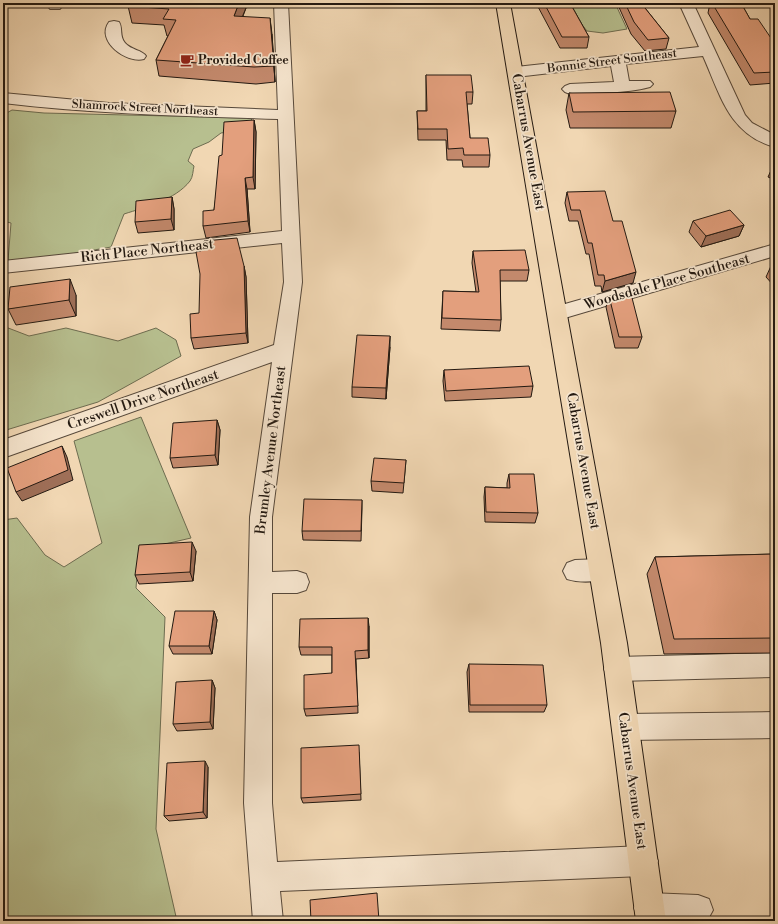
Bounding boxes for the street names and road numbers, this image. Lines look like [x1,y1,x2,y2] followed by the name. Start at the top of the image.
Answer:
[545,45,679,77] street label: Bonnie Street Southeast
[507,72,549,212] street label: Cabarrus Avenue East
[71,97,219,119] street label: Shamrock Street Northeast
[80,235,214,267] street label: Rich Place Northeast
[581,250,752,315] street label: Woodsdale Place Southeast
[252,365,290,536] street label: Brumley Avenue Northeast
[65,366,221,434] street label: Creswell Drive Northeast
[562,391,604,531] street label: Cabarrus Avenue East
[613,711,651,851] street label: Cabarrus Avenue East

